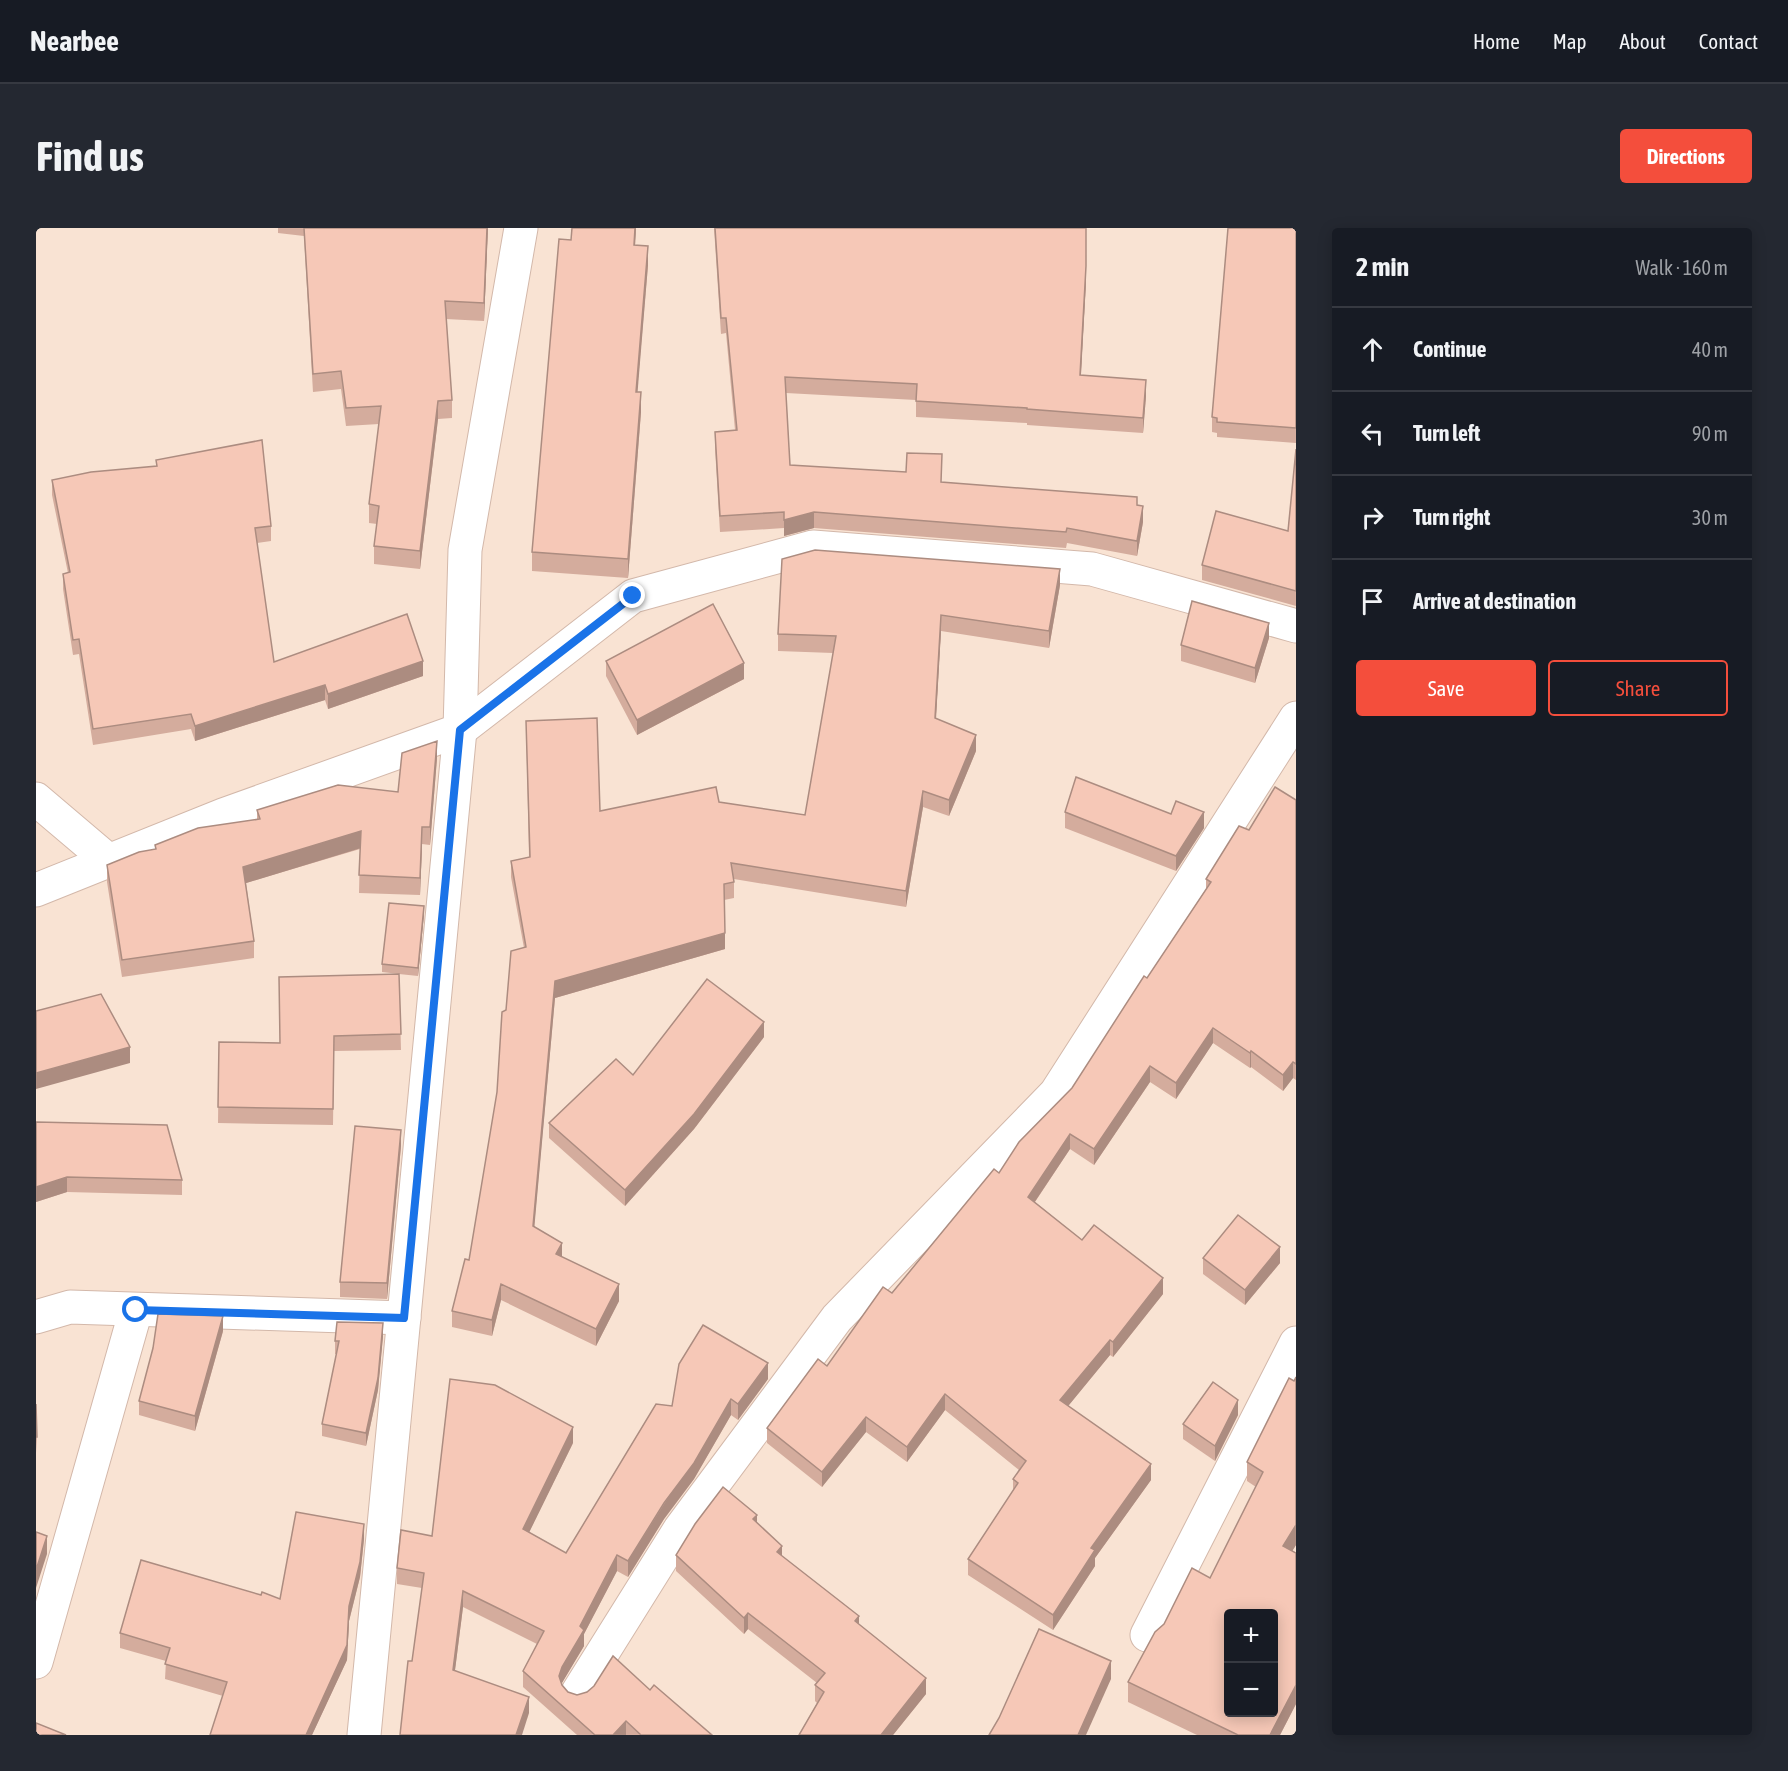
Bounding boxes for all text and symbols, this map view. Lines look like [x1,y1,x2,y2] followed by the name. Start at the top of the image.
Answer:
[30,25,119,57] text: Nearbee
[1473,29,1520,53] text: Home
[1553,29,1587,53] text: Map
[1620,29,1666,53] text: About
[1699,29,1758,53] text: Contact
[1620,129,1752,183] button: Directions
[36,132,144,180] text: Find us
[1356,252,1409,282] text: 2 min
[1636,256,1728,279] text: Walk · 160 m
[1356,333,1389,366] icon: ahead
[1413,336,1487,362] text: Continue
[1692,338,1728,361] text: 40 m
[1356,417,1389,450] icon: left
[1413,420,1480,446] text: Turn left
[1692,422,1728,445] text: 90 m
[1356,501,1389,534] icon: right
[1413,504,1490,530] text: Turn right
[1692,506,1728,529] text: 30 m
[619,582,645,608] route end
[1356,585,1389,618] icon: arrive
[1413,588,1576,614] text: Arrive at destination
[1356,660,1536,716] button: Save
[1548,660,1728,716] button: Share
[122,1296,148,1322] route start
[1224,1609,1278,1717] map controls
[1224,1609,1278,1663] button: +
[1224,1663,1278,1717] button: −

